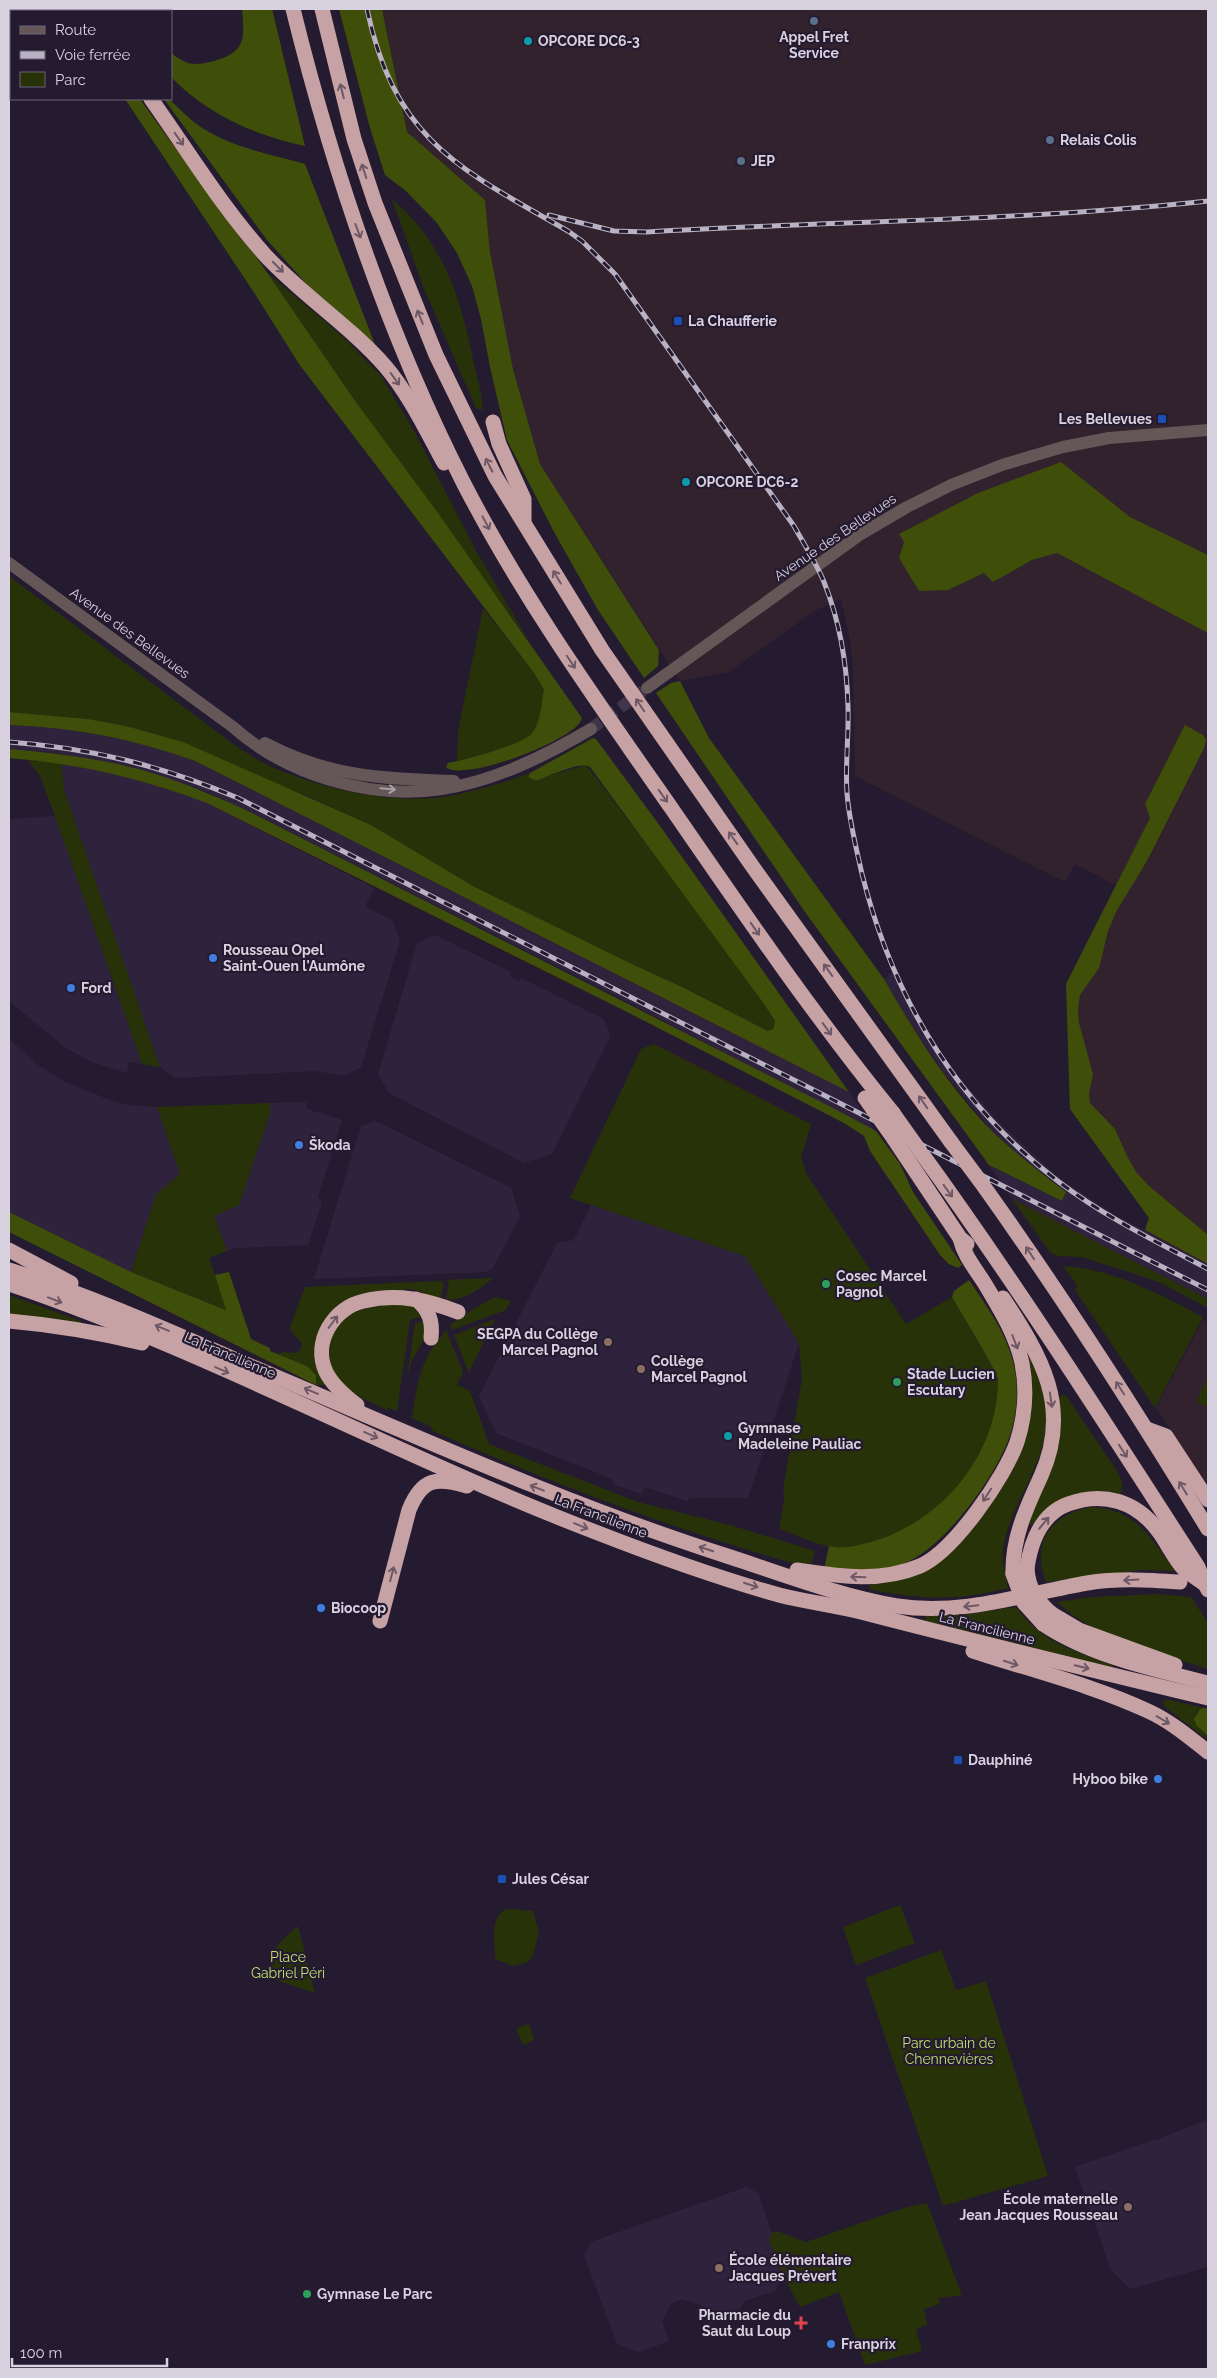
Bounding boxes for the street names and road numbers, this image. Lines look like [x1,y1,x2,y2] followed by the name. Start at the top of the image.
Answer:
[771,490,899,584] street label: Avenue des Bellevues
[67,584,193,682] street label: Avenue des Bellevues
[182,1328,278,1382] street label: La Francilienne
[552,1491,650,1541] street label: La Francilienne
[937,1608,1037,1648] street label: La Francilienne

